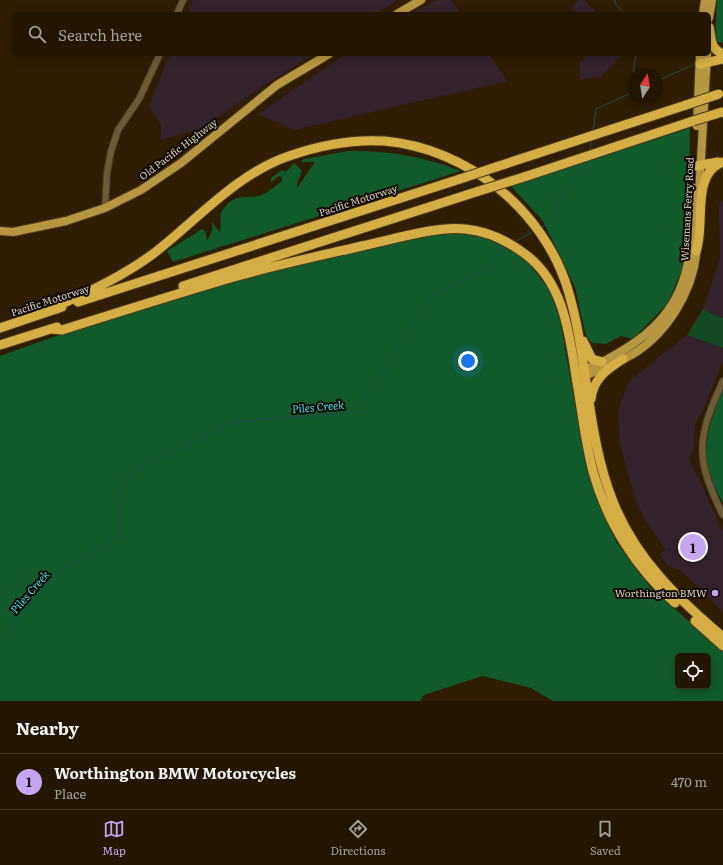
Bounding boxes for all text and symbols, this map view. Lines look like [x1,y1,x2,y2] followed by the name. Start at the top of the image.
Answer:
[12,12,711,56] search box
[26,23,48,45] icon: search
[58,23,142,46] text: Search here
[627,68,663,104] north arrow
[135,114,220,183] street label: Old Pacific Highway
[676,157,697,261] street label: Wisemans Ferry Road
[316,180,399,219] street label: Pacific Motorway
[8,280,91,319] street label: Pacific Motorway
[458,351,478,371] your location
[291,396,345,416] water label: Piles Creek
[680,532,706,562] pin: 1
[6,566,52,616] water label: Piles Creek
[615,585,707,600] place label: Worthington BMW
[710,588,720,598] marker: Worthington BMW
[675,653,711,689] map controls
[675,653,711,689] button: locate
[16,715,79,740] text: Nearby
[54,761,296,784] text: Worthington BMW Motorcycles
[26,772,32,791] text: 1
[671,772,707,791] text: 470 m
[54,784,86,803] text: Place
[102,818,126,858] tab: Map
[330,818,385,858] tab: Directions
[590,818,621,858] tab: Saved

